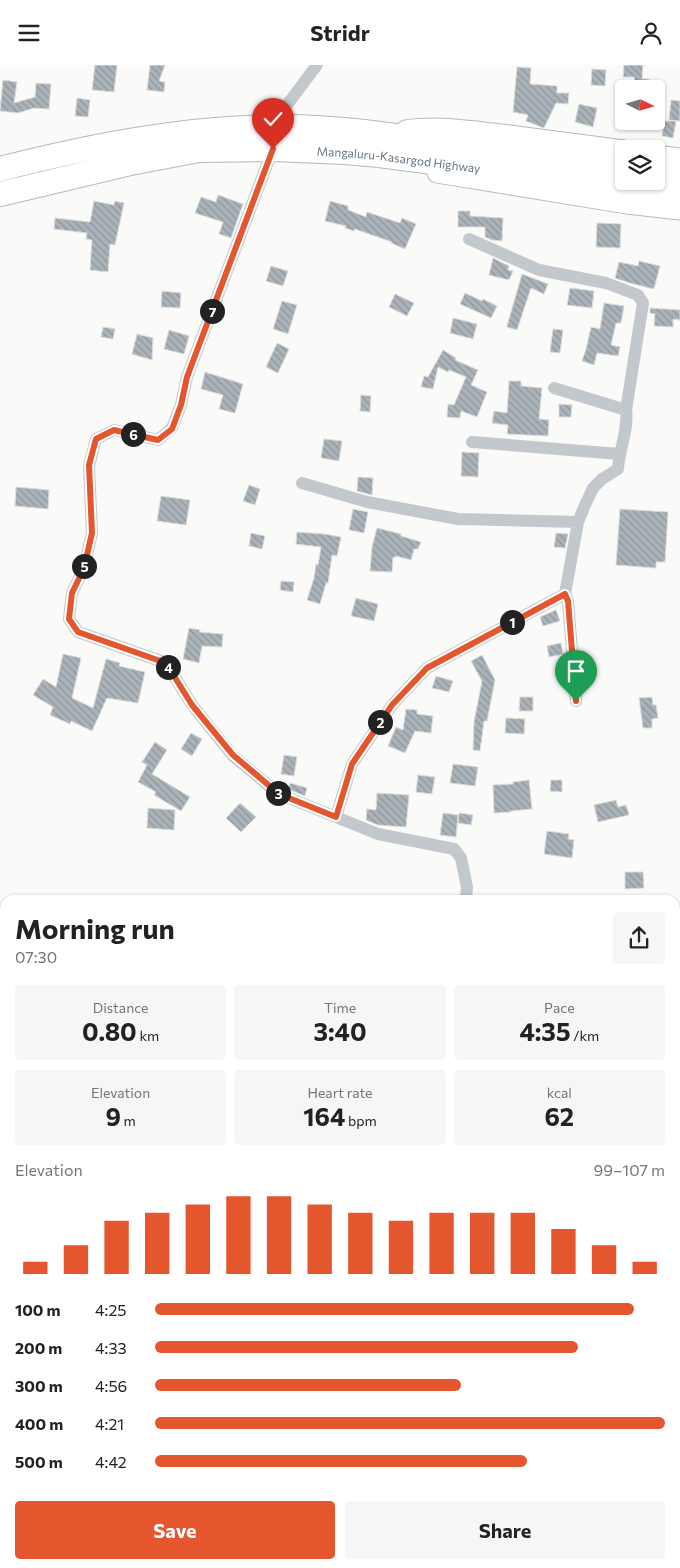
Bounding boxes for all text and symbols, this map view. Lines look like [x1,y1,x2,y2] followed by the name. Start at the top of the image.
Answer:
[15,19,43,47] icon: menu
[310,19,370,46] text: Stridr
[637,19,665,47] icon: person
[615,80,665,130] north arrow
[615,80,665,190] map controls
[252,98,294,149] pin
[259,105,287,133] icon: check
[615,140,665,190] button: layers
[317,144,481,175] street label: Mangaluru-Kasargod Highway
[200,299,224,323] pin: 7
[209,303,216,320] text: 7
[120,421,146,447] pin: 6
[129,426,138,443] text: 6
[72,553,96,579] pin: 5
[80,558,89,575] text: 5
[500,609,524,635] pin: 1
[509,614,516,631] text: 1
[555,650,597,701] pin
[156,655,180,679] pin: 4
[562,657,590,685] icon: arrive
[164,659,173,676] text: 4
[368,709,392,735] pin: 2
[377,714,384,731] text: 2
[266,781,290,805] pin: 3
[274,785,283,802] text: 3
[15,911,175,945] text: Morning run
[613,912,665,964] button: share
[15,947,57,966] text: 07:30
[93,999,148,1016] text: Distance
[324,999,356,1016] text: Time
[544,999,575,1016] text: Pace
[82,1016,137,1046] text: 0.80
[313,1016,367,1046] text: 3:40
[519,1016,571,1046] text: 4:35
[137,1027,159,1044] text: km
[571,1027,599,1044] text: /km
[91,1084,150,1101] text: Elevation
[307,1084,373,1101] text: Heart rate
[547,1084,572,1101] text: kcal
[105,1101,121,1131] text: 9
[303,1101,345,1131] text: 164
[545,1101,574,1131] text: 62
[121,1112,136,1129] text: m
[345,1112,377,1129] text: bpm
[15,1160,83,1179] text: Elevation
[593,1160,665,1179] text: 99–107 m
[15,1300,61,1319] text: 100 m
[95,1300,126,1319] text: 4:25
[15,1338,62,1357] text: 200 m
[95,1338,127,1357] text: 4:33
[15,1376,63,1395] text: 300 m
[95,1376,127,1395] text: 4:56
[15,1414,63,1433] text: 400 m
[95,1414,124,1433] text: 4:21
[15,1452,63,1471] text: 500 m
[95,1452,127,1471] text: 4:42
[15,1501,335,1559] button: Save
[345,1501,665,1559] button: Share

